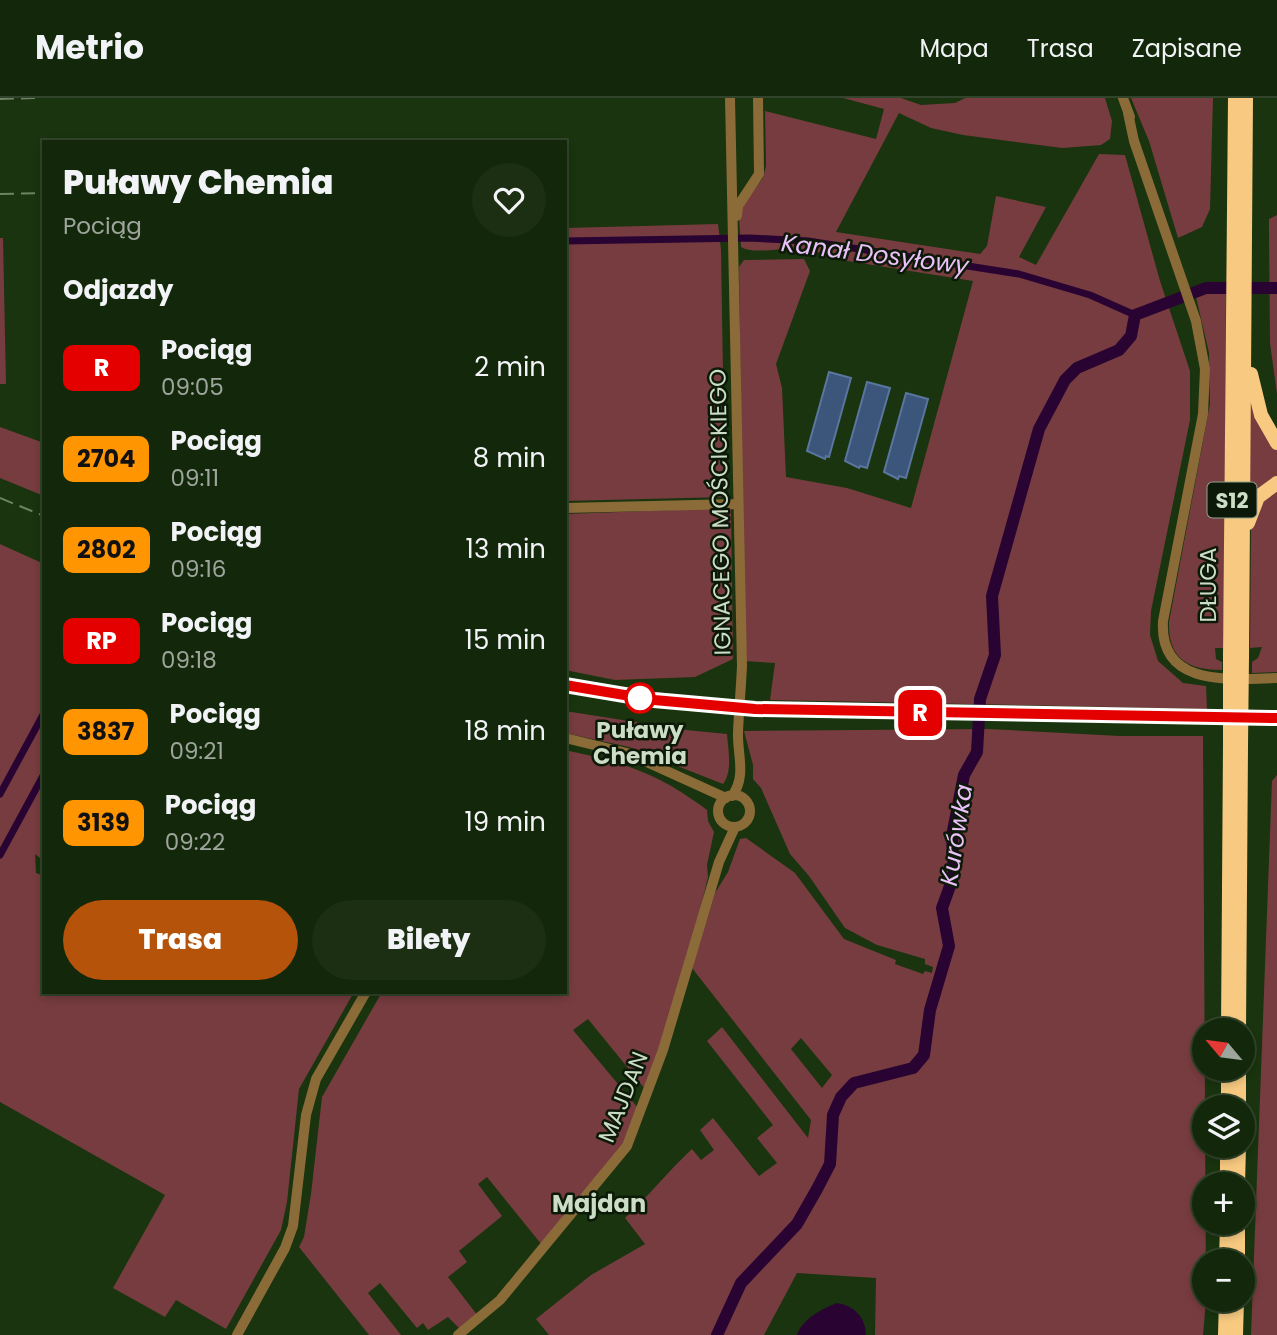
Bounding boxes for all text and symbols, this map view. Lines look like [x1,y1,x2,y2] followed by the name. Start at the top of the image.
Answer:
[35,24,144,71] text: Metrio
[919,32,989,65] text: Mapa
[1027,32,1094,65] text: Trasa
[1132,32,1242,65] text: Zapisane
[63,159,333,206] text: Puławy Chemia
[472,163,546,237] button: heart
[63,210,142,242] text: Pociąg
[780,226,972,282] water label: Kanał Dosyłowy
[63,272,173,308] text: Odjazdy
[161,332,253,368] text: Pociąg
[474,349,546,385] text: 2 min
[94,351,109,384] text: R
[702,368,738,656] street label: IGNACEGO MOŚCICKIEGO
[161,371,224,403] text: 09:05
[170,423,262,459] text: Pociąg
[473,440,546,476] text: 8 min
[77,442,135,475] text: 2704
[170,462,219,494] text: 09:11
[1208,482,1256,518] road number: S12
[171,514,262,550] text: Pociąg
[466,531,546,567] text: 13 min
[77,533,136,566] text: 2802
[1192,547,1224,623] street label: DŁUGA
[171,553,226,585] text: 09:16
[161,605,253,641] text: Pociąg
[465,622,546,658] text: 15 min
[86,624,117,657] text: RP
[161,644,217,676] text: 09:18
[625,683,655,713] marker: Puławy Chemia
[897,690,943,736] line badge: R
[169,696,261,732] text: Pociąg
[912,696,928,729] text: R
[465,713,546,749] text: 18 min
[593,714,687,772] place label: Puławy Chemia
[77,715,134,748] text: 3837
[169,735,224,767] text: 09:21
[932,782,980,888] water label: Kurówka
[165,787,256,823] text: Pociąg
[465,804,546,840] text: 19 min
[77,806,130,839] text: 3139
[165,826,225,858] text: 09:22
[63,900,298,980] button: Trasa
[312,900,546,980] button: Bilety
[1192,1018,1255,1082] north arrow
[1192,1018,1255,1312] map controls
[590,1047,656,1147] street label: MAJDAN
[1192,1095,1255,1158] button: layers
[1192,1172,1255,1235] button: +
[552,1187,646,1220] district label: Majdan
[1192,1249,1255,1312] button: −

